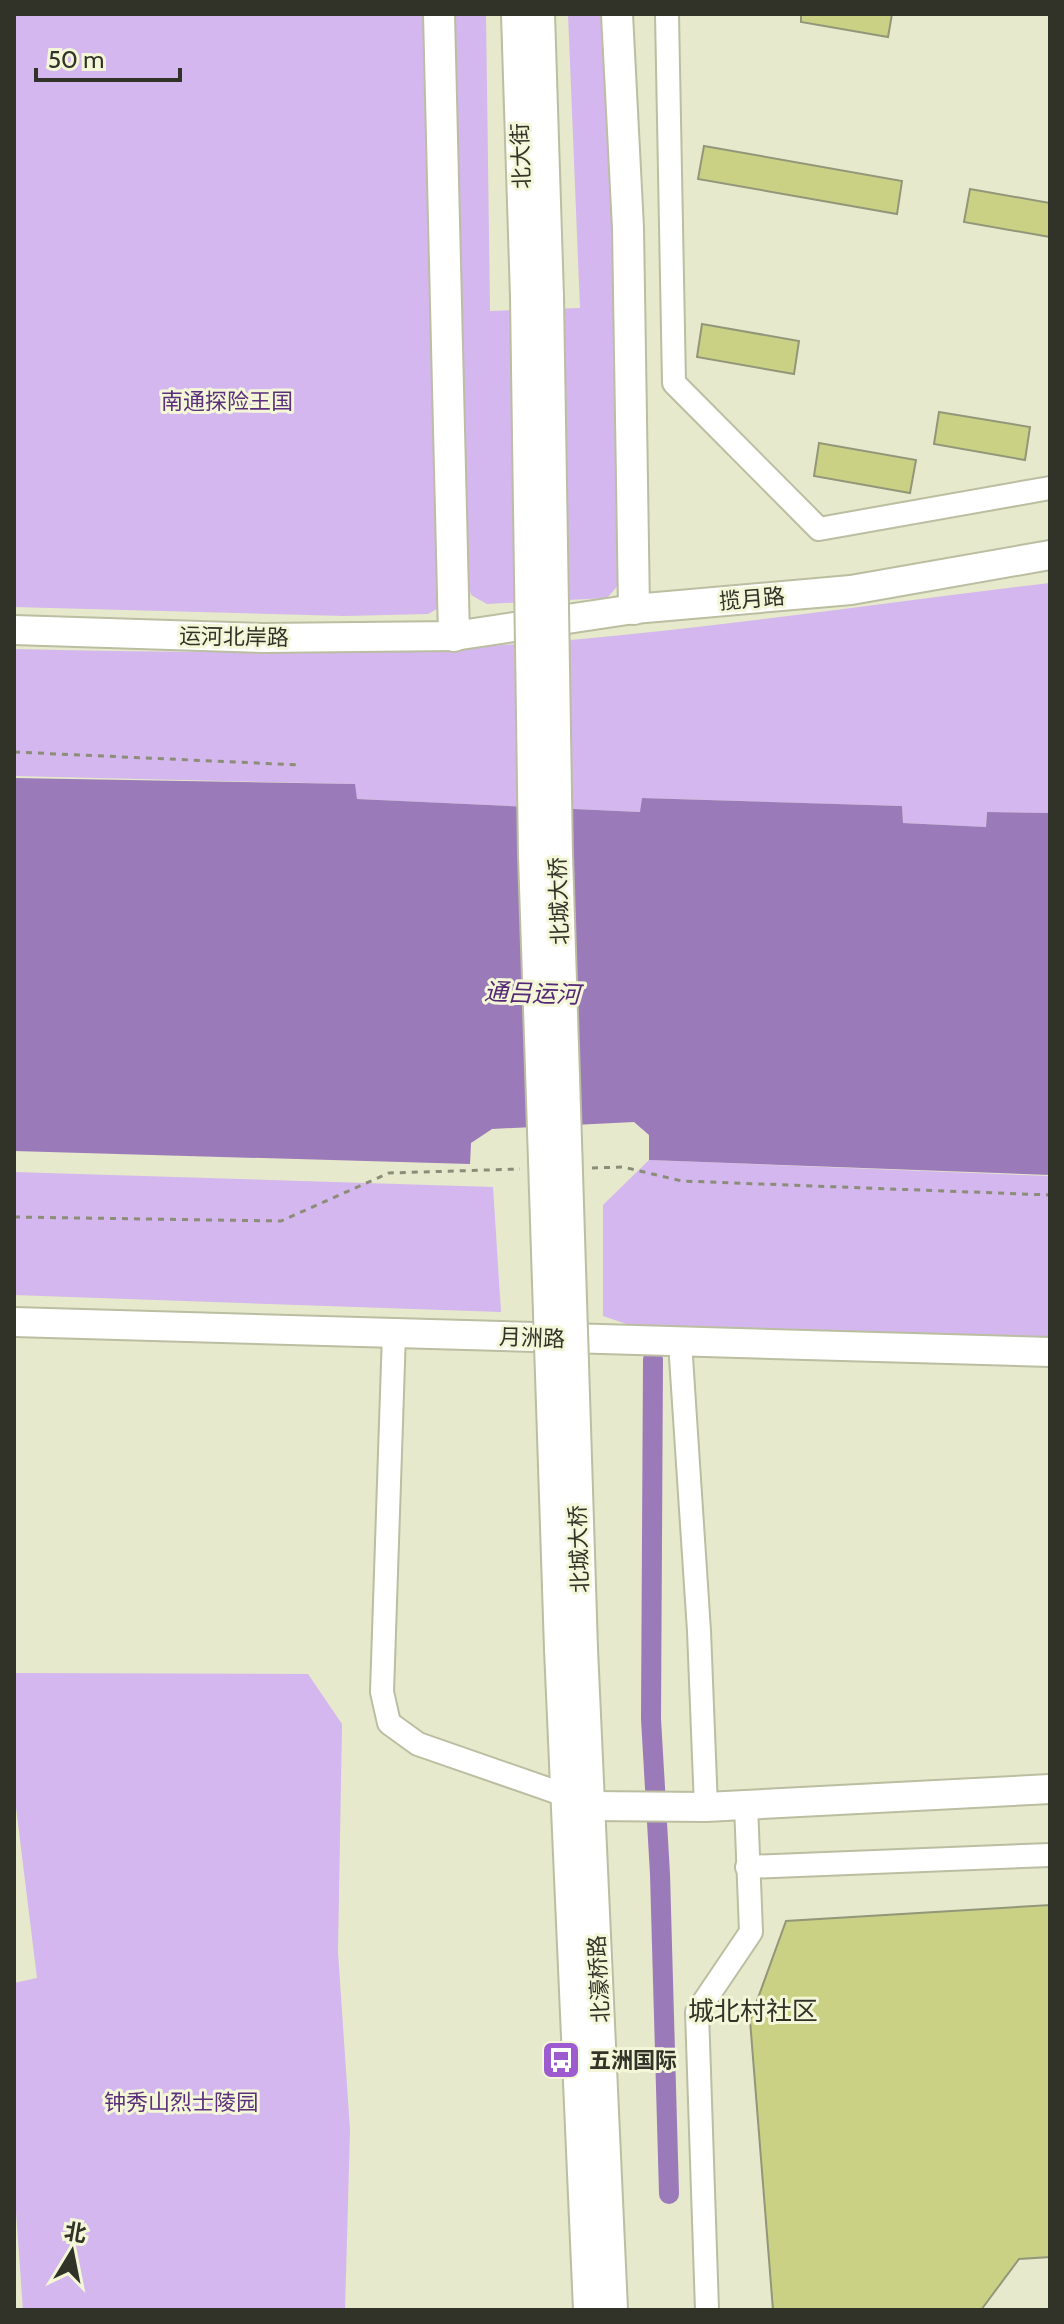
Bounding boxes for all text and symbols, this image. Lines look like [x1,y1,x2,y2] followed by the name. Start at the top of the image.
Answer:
[36,32,180,82] scale bar
[48,45,104,74] text: 50 m
[506,123,536,189] street label: 北大街
[161,388,293,415] park label: 南通探险王国
[718,583,786,615] street label: 揽月路
[179,623,289,651] street label: 运河北岸路
[544,857,574,945] street label: 北城大桥
[484,977,584,1009] water label: 通吕运河
[499,1323,565,1353] street label: 月洲路
[564,1505,594,1593] street label: 北城大桥
[583,1934,615,2024] street label: 北濠桥路
[688,1995,818,2027] district label: 城北村社区
[540,2039,582,2081] bus stop icon: 五洲国际
[589,2047,677,2074] place label: 五洲国际
[104,2089,258,2116] park label: 钟秀山烈士陵园
[32,2212,112,2292] north arrow
[62,2218,89,2248] text: 北

